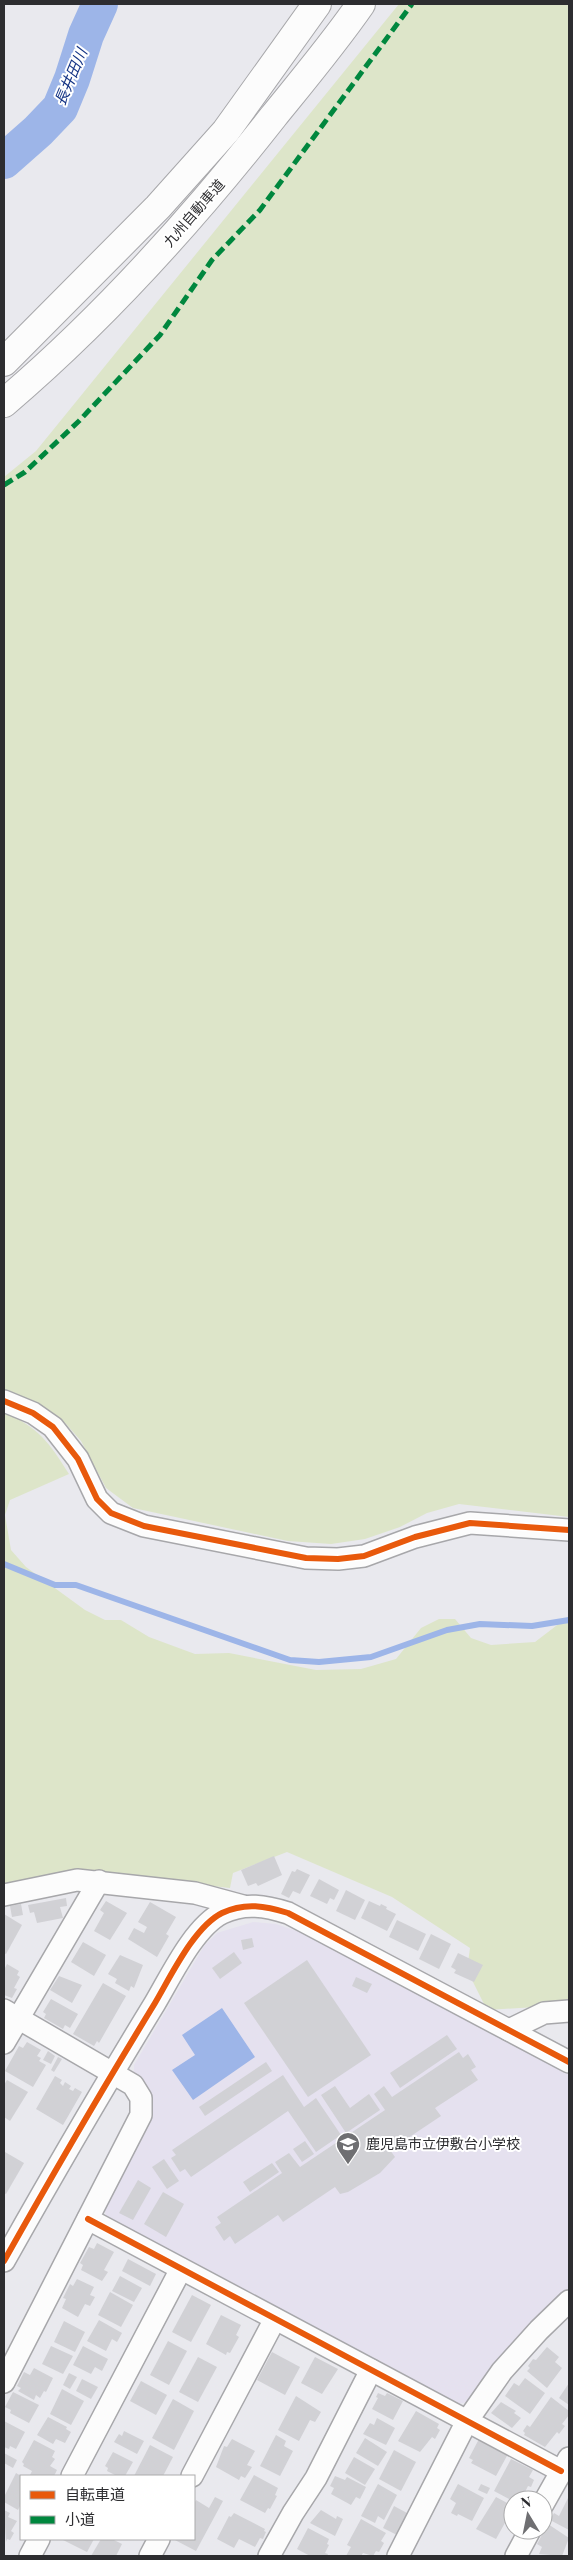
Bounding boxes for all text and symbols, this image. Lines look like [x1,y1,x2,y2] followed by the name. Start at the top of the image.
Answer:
[49,43,92,108] water label: 長井田川
[159,175,228,251] street label: 九州自動車道
[335,2131,361,2165] school or university icon: 鹿児島市立伊敷台小学校
[366,2134,520,2153] place label: 鹿児島市立伊敷台小学校
[20,2475,195,2540] legend
[65,2484,125,2504] text: 自転車道
[503,2490,553,2540] north arrow
[519,2491,532,2512] text: N
[65,2509,95,2529] text: 小道

